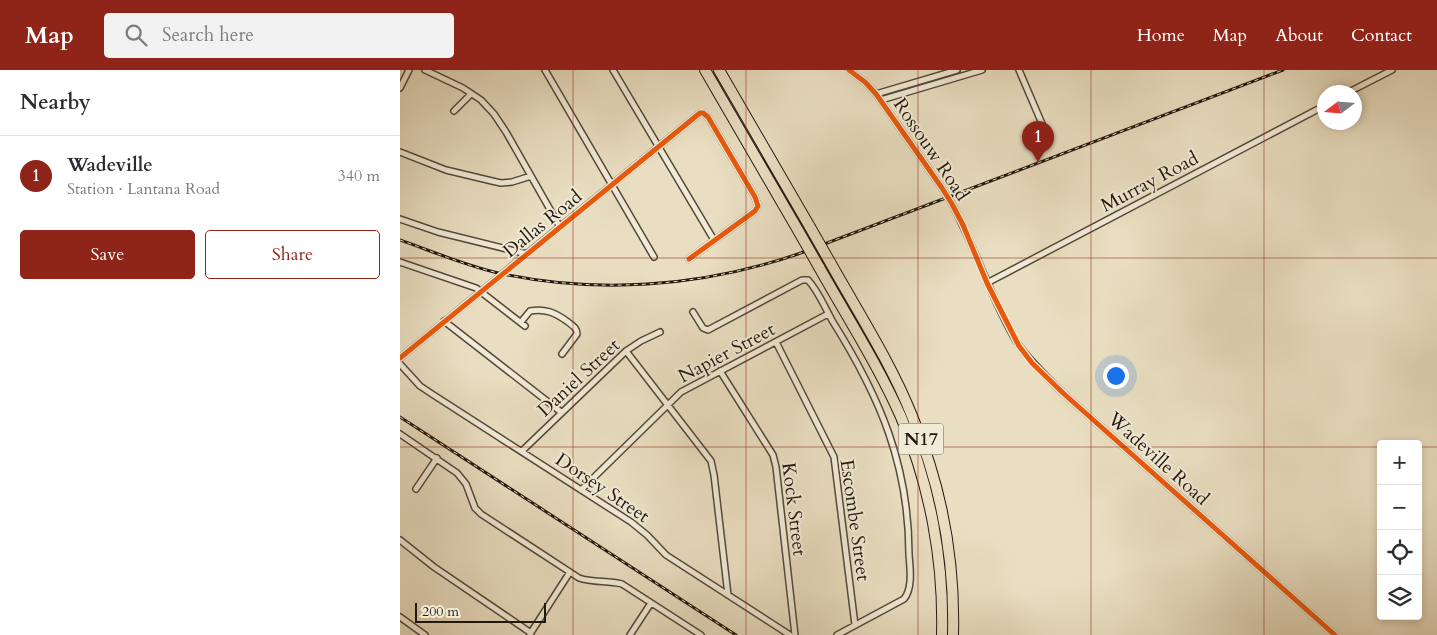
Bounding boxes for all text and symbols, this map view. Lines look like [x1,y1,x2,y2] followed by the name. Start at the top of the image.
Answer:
[104,13,454,58] search box
[25,19,74,52] text: Map
[122,21,150,49] icon: search
[162,22,254,48] text: Search here
[1137,23,1185,48] text: Home
[1213,23,1247,48] text: Map
[1275,23,1323,48] text: About
[1351,23,1412,48] text: Contact
[1317,85,1362,130] north arrow
[20,88,91,117] text: Nearby
[887,93,975,206] street label: Rossouw Road
[1022,121,1054,162] pin: 1
[1096,145,1203,219] street label: Murray Road
[67,152,153,178] text: Wadeville
[32,165,40,187] text: 1
[338,165,380,187] text: 340 m
[67,178,220,200] text: Station · Lantana Road
[498,184,588,264] street label: Dallas Road
[20,230,195,279] button: Save
[205,230,380,279] button: Share
[673,316,779,389] street label: Napier Street
[532,333,626,423] street label: Daniel Street
[1103,363,1129,389] your location
[1101,406,1215,511] street label: Wadeville Road
[898,424,944,454] road number: N17
[1377,440,1422,620] map controls
[1377,440,1422,485] button: +
[550,447,655,529] street label: Dorsey Street
[834,458,876,583] street label: Escombe Street
[775,461,813,557] street label: Kock Street
[1377,485,1422,530] button: −
[1377,530,1422,575] button: locate
[1377,575,1422,620] button: layers
[415,600,546,623] scale bar
[422,602,459,621] text: 200 m

